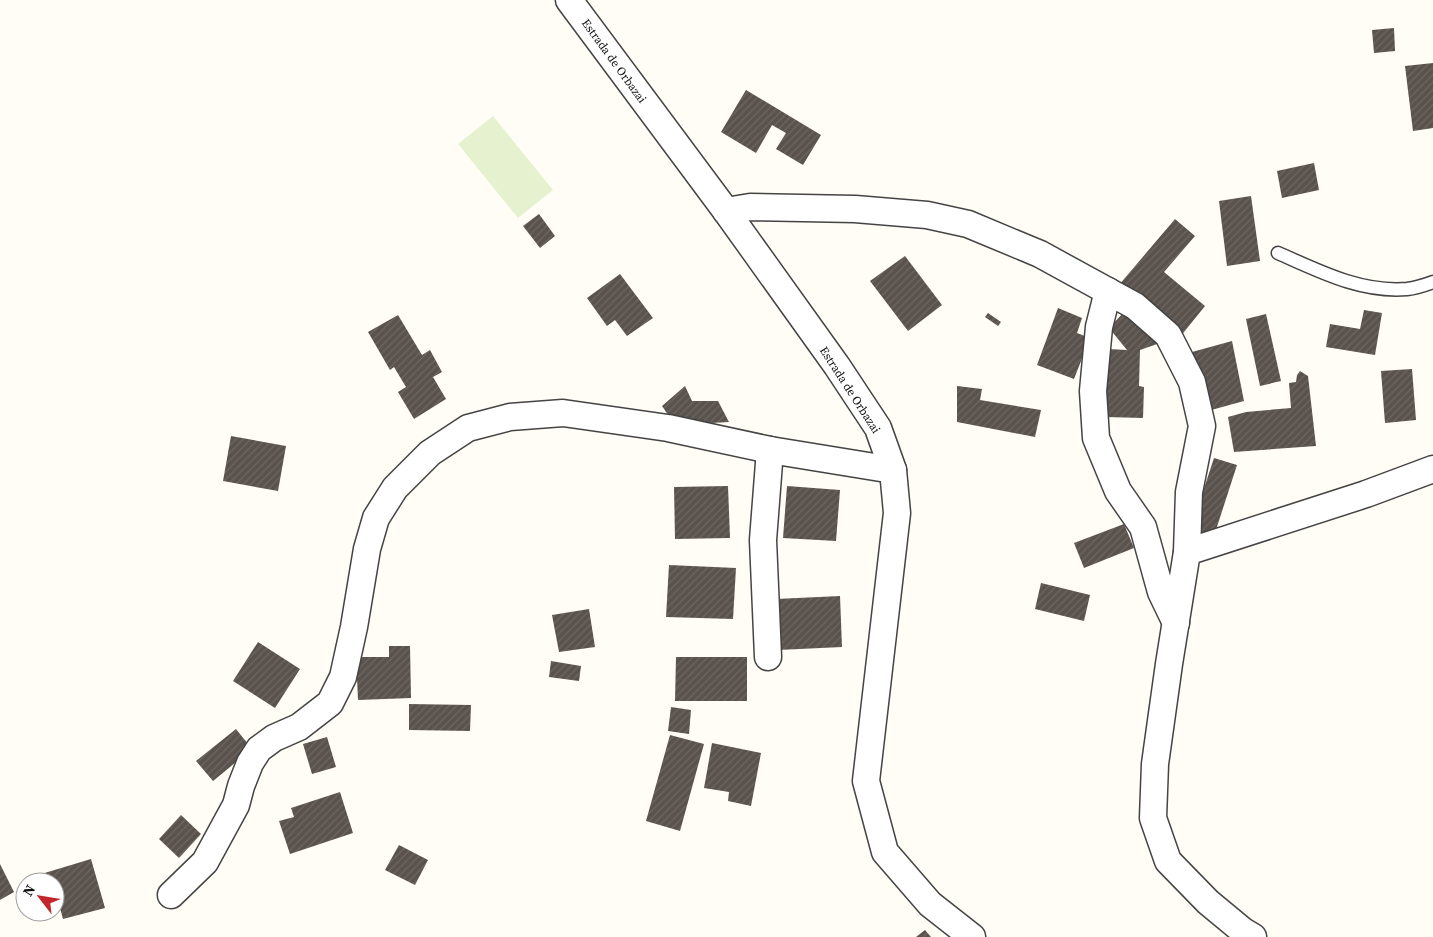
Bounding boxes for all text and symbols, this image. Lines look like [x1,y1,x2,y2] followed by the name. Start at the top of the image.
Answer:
[578,16,650,107] street label: Estrada de Orbazai
[816,344,884,437] street label: Estrada de Orbazai
[15,872,65,922] north arrow
[18,881,40,900] text: N

